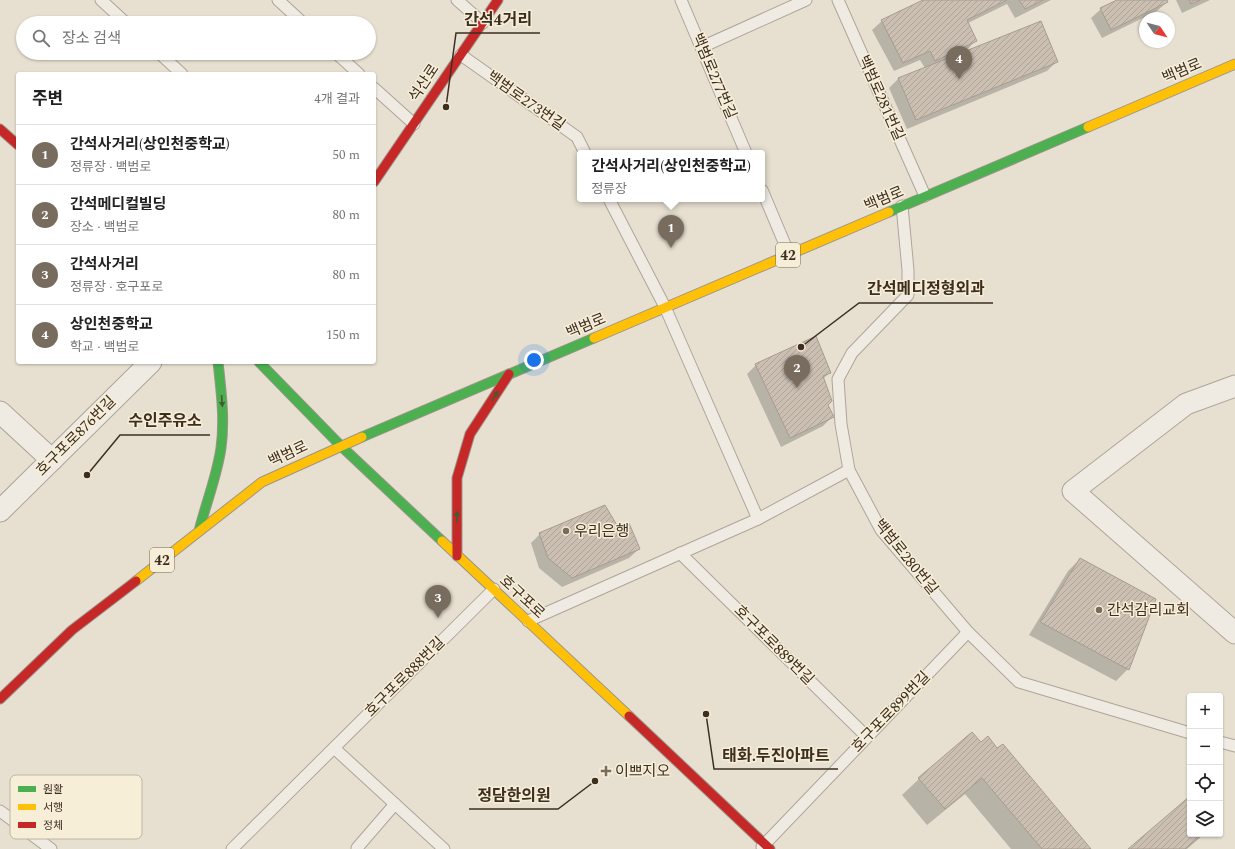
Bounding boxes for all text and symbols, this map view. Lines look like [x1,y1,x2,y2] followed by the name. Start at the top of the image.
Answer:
[456,5,540,33] callout: 간석4거리
[464,8,532,32] text: 간석4거리
[1139,12,1175,48] north arrow
[16,16,376,60] search box
[30,27,52,49] icon: search
[62,27,121,50] text: 장소 검색
[686,29,742,123] street label: 백범로277번길
[946,46,972,79] pin: 4
[852,52,910,144] street label: 백범로281번길
[1158,52,1206,90] street label: 백범로
[403,59,445,107] street label: 석산로
[482,65,570,137] street label: 백범로273번길
[32,86,63,112] text: 주변
[314,89,360,109] text: 4개 결과
[70,133,230,156] text: 간석사거리(상인천중학교)
[41,145,49,165] text: 1
[333,145,360,165] text: 50 m
[577,150,765,202] popup
[591,155,751,178] text: 간석사거리(상인천중학교)
[70,157,152,177] text: 정류장 · 백범로
[591,179,627,199] text: 정류장
[860,180,908,218] street label: 백범로
[70,193,167,216] text: 간석메디컬빌딩
[41,205,49,225] text: 2
[333,205,360,225] text: 80 m
[658,215,684,248] pin: 1
[70,217,140,237] text: 장소 · 백범로
[776,243,800,267] road number: 42
[70,253,139,276] text: 간석사거리
[41,265,49,285] text: 3
[333,265,360,285] text: 80 m
[859,275,993,303] callout: 간석메디정형외과
[70,277,163,297] text: 정류장 · 호구포로
[867,277,985,301] text: 간석메디정형외과
[562,307,610,345] street label: 백범로
[70,313,153,336] text: 상인천중학교
[41,325,49,345] text: 4
[326,325,360,345] text: 150 m
[70,337,140,357] text: 학교 · 백범로
[524,350,544,370] your location
[784,355,810,388] pin: 2
[491,390,498,401] one-way arrow
[31,391,121,481] street label: 호구포로876번길
[219,395,226,407] one-way arrow
[120,407,210,435] callout: 수인주유소
[128,409,202,433] text: 수인주유소
[264,435,312,473] street label: 백범로
[454,510,460,523] one-way arrow
[868,514,944,600] street label: 백범로280번길
[574,520,629,543] place label: 우리은행
[561,526,571,536] marker: 우리은행
[150,548,174,572] road number: 42
[494,570,550,624] street label: 호구포로
[425,585,451,618] pin: 3
[1107,599,1190,622] place label: 간석감리교회
[729,600,819,690] street label: 호구포로889번길
[1094,605,1104,615] marker: 간석감리교회
[360,632,450,722] street label: 호구포로888번길
[846,666,936,758] street label: 호구포로899번길
[1187,693,1223,837] map controls
[1187,693,1223,729] button: +
[1187,729,1223,765] button: −
[714,741,838,769] callout: 태화.두진아파트
[722,744,830,768] text: 태화.두진아파트
[615,760,670,783] place label: 이쁘지오
[600,765,612,777] marker: 이쁘지오
[1187,765,1223,801] button: locate
[10,775,142,839] legend
[43,781,63,798] text: 원활
[469,781,558,809] callout: 정담한의원
[477,784,551,808] text: 정담한의원
[43,799,63,816] text: 서행
[1187,801,1223,837] button: layers
[43,817,63,834] text: 정체

